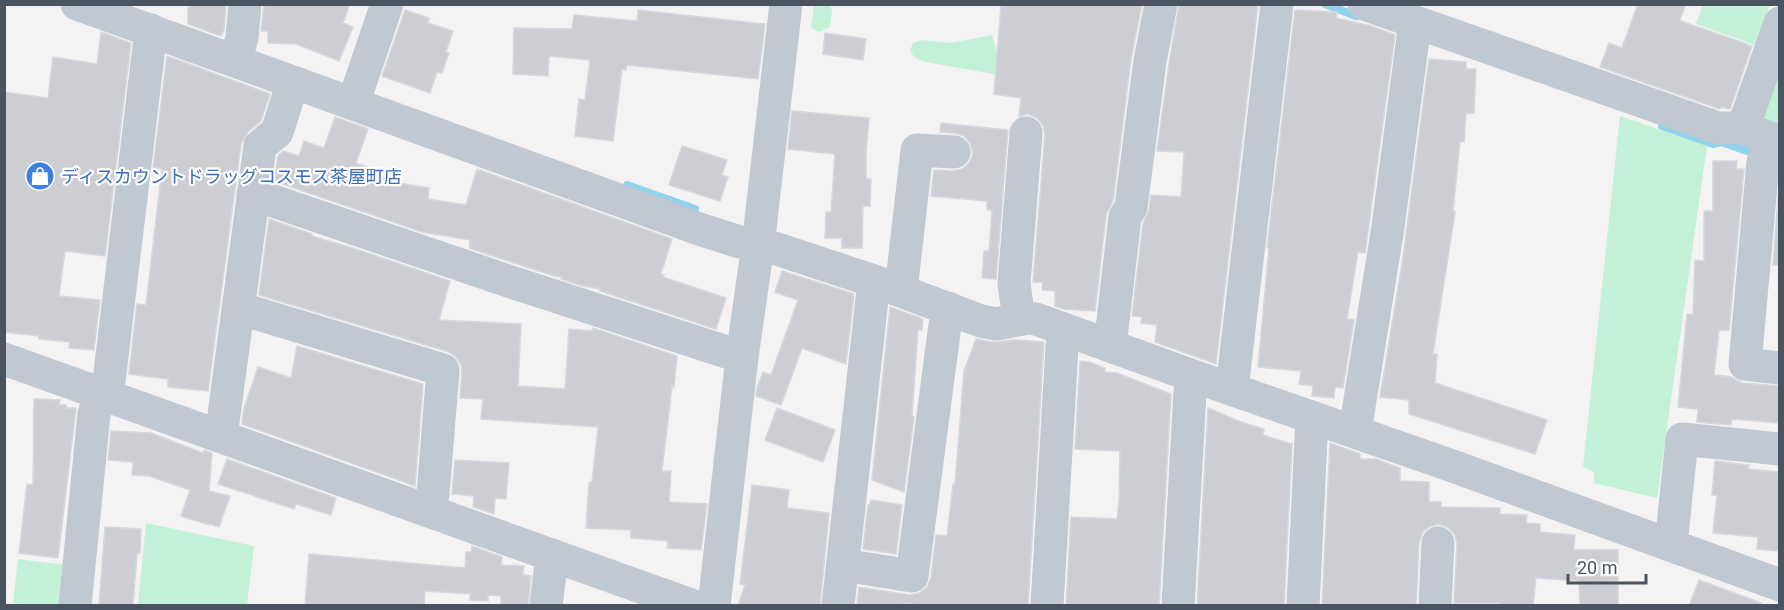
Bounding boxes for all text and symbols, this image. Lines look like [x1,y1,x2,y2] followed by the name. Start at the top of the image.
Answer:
[24,160,56,192] shop icon: ディスカウントドラッグコスモス茶屋町店
[61,166,402,187] place label: ディスカウントドラッグコスモス茶屋町店
[1568,547,1646,585] scale bar
[1577,557,1617,578] text: 20 m

